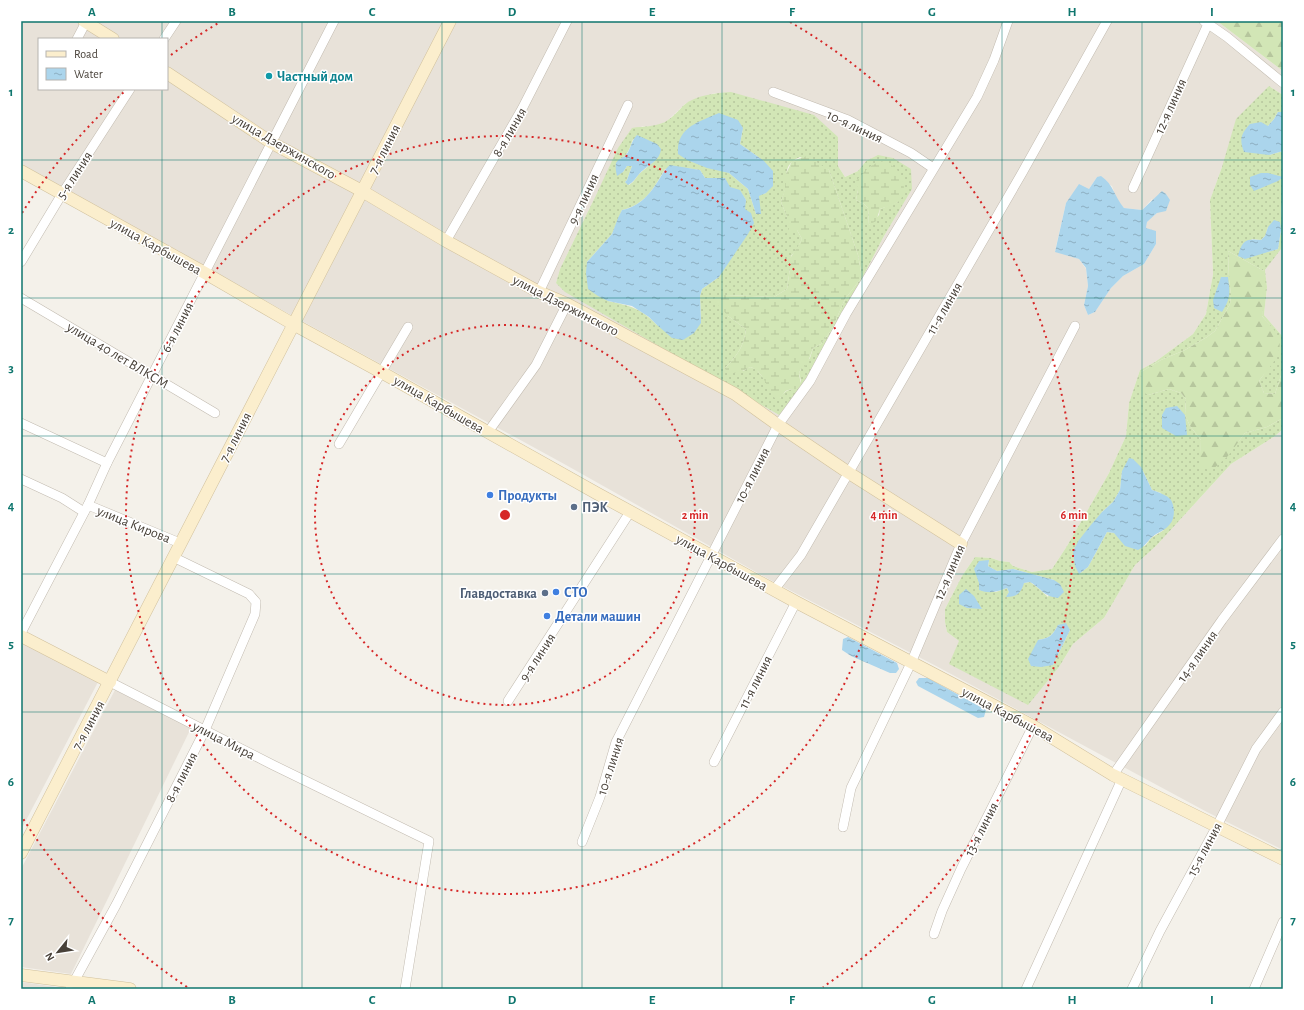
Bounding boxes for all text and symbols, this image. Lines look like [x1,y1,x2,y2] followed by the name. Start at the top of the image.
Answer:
[88,6,96,19] text: A
[228,6,236,19] text: B
[369,6,376,19] text: C
[508,6,517,19] text: D
[649,6,656,19] text: E
[789,6,796,19] text: F
[928,6,936,19] text: G
[1067,6,1077,19] text: H
[1210,6,1214,19] text: I
[38,38,168,90] legend
[74,48,98,60] text: Road
[74,68,103,80] text: Water
[277,70,353,84] place label: Частный дом
[264,71,274,81] marker: Частный дом
[1153,77,1189,136] street label: 12-я линия
[9,86,13,99] text: 1
[1291,86,1295,99] text: 1
[490,105,530,160] street label: 8-я линия
[824,108,885,146] street label: 10-я линия
[228,111,338,182] street label: улица Дзержинского
[366,122,403,177] street label: 7-я линия
[54,149,95,202] street label: 5-я линия
[566,172,602,227] street label: 9-я линия
[107,216,204,278] street label: улица Карбышева
[8,224,14,237] text: 2
[1290,224,1296,237] text: 2
[509,273,621,339] street label: улица Дзержинского
[924,280,965,337] street label: 11-я линия
[159,300,196,355] street label: 6-я линия
[63,320,171,392] street label: улица 40 лет ВЛКСМ
[8,362,14,375] text: 3
[1290,362,1296,375] text: 3
[390,373,487,437] street label: улица Карбышева
[217,410,254,465] street label: 7-я линия
[733,446,773,505] street label: 10-я линия
[498,489,557,503] place label: Продукты
[485,490,495,500] marker: Продукты
[8,500,15,513] text: 4
[1290,500,1297,513] text: 4
[582,501,608,515] place label: ПЭК
[569,502,579,512] marker: ПЭК
[94,504,173,546] street label: улица Кирова
[498,508,512,522] centre of rings
[682,509,708,521] text: 2 min
[870,509,898,521] text: 4 min
[1061,509,1087,521] text: 6 min
[673,532,770,594] street label: улица Карбышева
[932,542,968,602] street label: 12-я линия
[564,586,588,600] place label: СТО
[460,587,537,601] place label: Главдоставка
[551,587,561,597] marker: СТО
[540,588,550,598] marker: Главдоставка
[555,610,641,624] place label: Детали машин
[542,611,552,621] marker: Детали машин
[1175,628,1221,685] street label: 14-я линия
[517,631,559,684] street label: 9-я линия
[8,638,14,651] text: 5
[1290,638,1296,651] text: 5
[737,654,775,711] street label: 11-я линия
[958,684,1056,745] street label: улица Карбышева
[70,698,108,752] street label: 7-я линия
[189,719,258,763] street label: улица Мира
[595,736,627,797] street label: 10-я линия
[163,750,200,805] street label: 8-я линия
[8,776,14,789] text: 6
[1290,776,1296,789] text: 6
[962,800,1001,859] street label: 13-я линия
[1185,820,1225,879] street label: 15-я линия
[8,914,14,927] text: 7
[1290,914,1296,927] text: 7
[38,932,78,972] north arrow
[43,951,56,963] text: N
[88,994,96,1007] text: A
[228,994,236,1007] text: B
[369,994,376,1007] text: C
[508,994,517,1007] text: D
[649,994,656,1007] text: E
[789,994,796,1007] text: F
[928,994,936,1007] text: G
[1067,994,1077,1007] text: H
[1210,994,1214,1007] text: I

